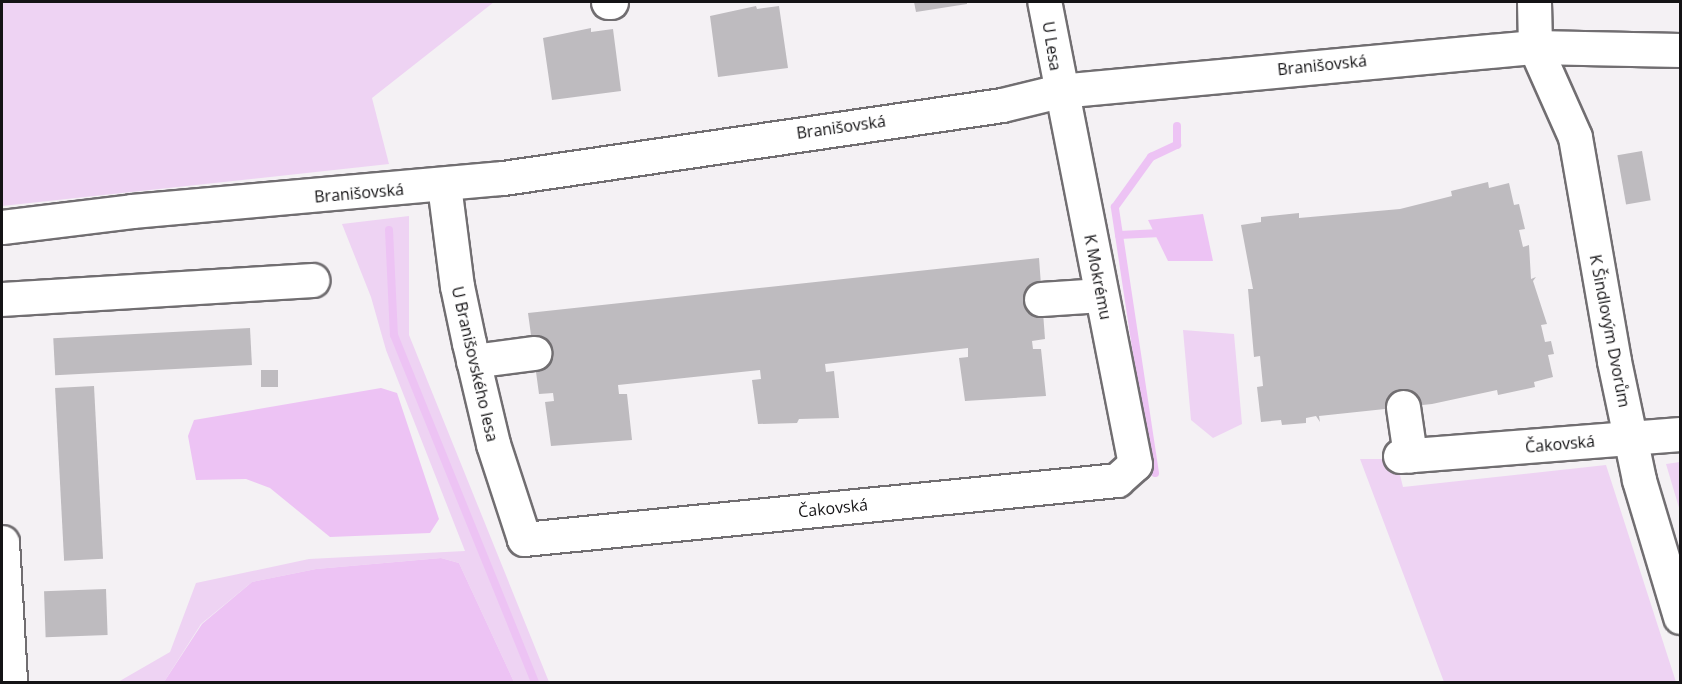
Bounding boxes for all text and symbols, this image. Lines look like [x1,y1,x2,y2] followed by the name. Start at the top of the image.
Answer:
[1039,20,1065,72] street label: U Lesa
[1276,51,1368,79] street label: Branišovská
[795,111,887,143] street label: Branišovská
[313,180,405,206] street label: Branišovská
[1080,233,1116,321] street label: K Mokrému
[1586,253,1634,409] street label: K Šindlovým Dvorům
[448,284,502,444] street label: U Branišovského lesa
[1524,431,1596,457] street label: Čakovská
[797,495,869,521] street label: Čakovská

